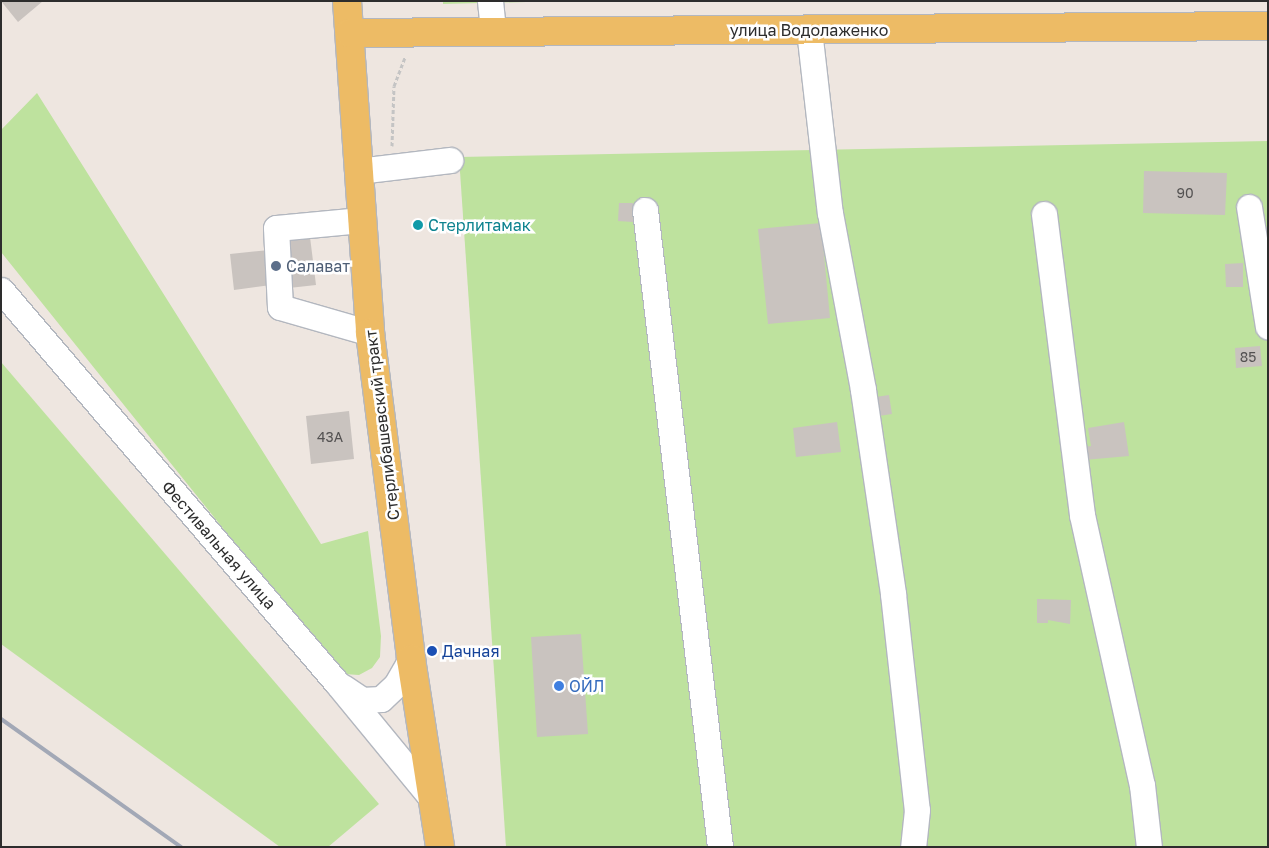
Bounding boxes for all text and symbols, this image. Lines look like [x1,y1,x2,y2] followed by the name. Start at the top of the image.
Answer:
[730,20,888,40] street label: улица Водолаженко
[1176,185,1194,201] house number: 90
[428,215,531,235] place label: Стерлитамак
[412,219,424,231] marker: Стерлитамак
[286,256,350,276] place label: Салават
[270,260,282,272] marker: Салават
[361,329,403,521] street label: Стерлибашевский тракт
[1240,349,1256,365] house number: 85
[317,429,343,445] house number: 43А
[158,477,280,613] street label: Фестивальная улица
[442,641,500,661] place label: Дачная
[426,645,438,657] marker: Дачная
[569,676,604,696] place label: ОЙЛ
[553,680,565,692] marker: ОЙЛ

